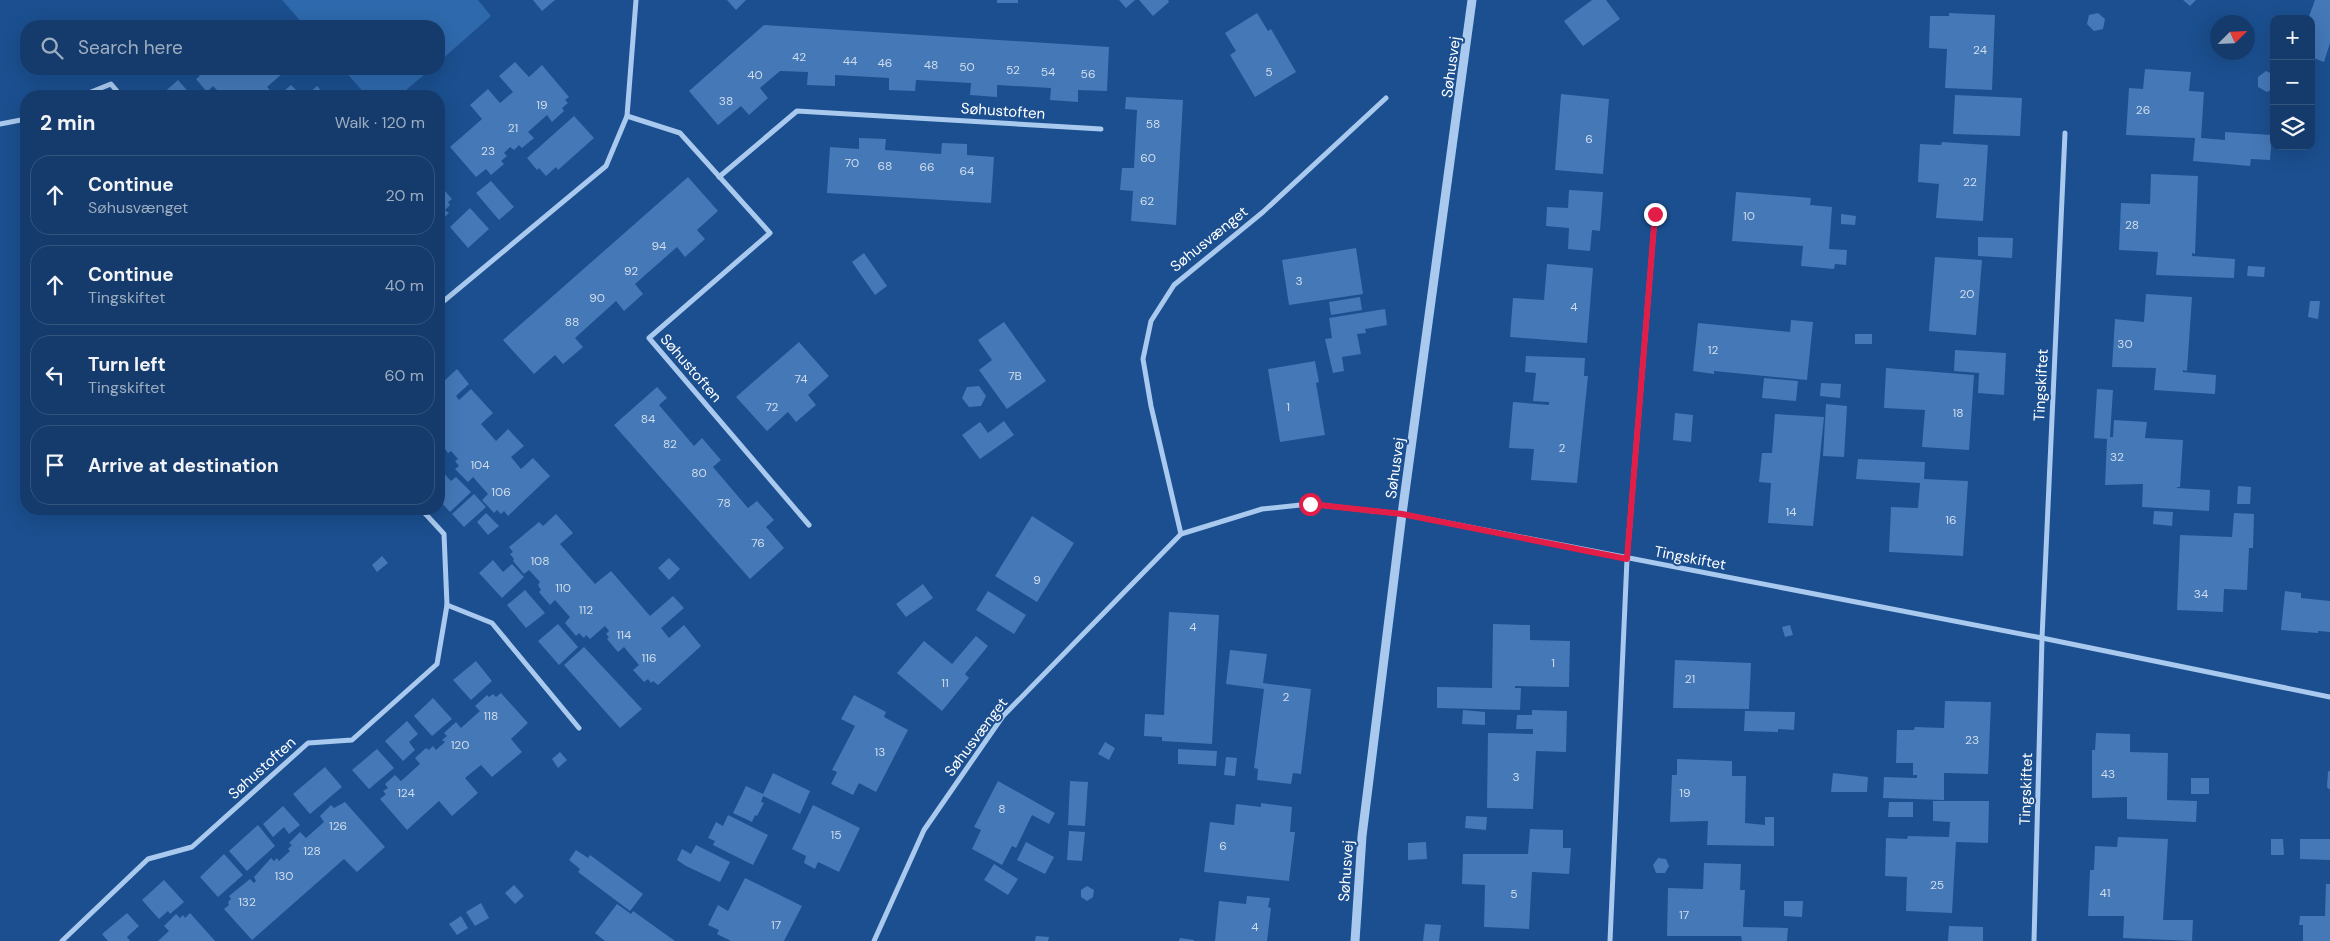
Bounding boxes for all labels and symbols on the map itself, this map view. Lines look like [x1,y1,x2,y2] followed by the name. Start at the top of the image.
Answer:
[2210,15,2255,60] north arrow
[1437,35,1465,99] street label: Søhusvej
[1973,42,1987,58] house number: 24
[792,49,806,65] house number: 42
[843,53,857,69] house number: 44
[878,55,892,71] house number: 46
[924,57,938,73] house number: 48
[959,59,975,75] house number: 50
[1006,62,1020,78] house number: 52
[1041,64,1055,80] house number: 54
[1265,64,1273,80] house number: 5
[1081,66,1095,82] house number: 56
[747,67,763,83] house number: 40
[719,93,733,109] house number: 38
[536,97,548,113] house number: 19
[960,98,1046,124] street label: Søhustoften
[2136,102,2150,118] house number: 26
[1146,116,1160,132] house number: 58
[508,120,518,136] house number: 21
[1585,131,1593,147] house number: 6
[481,143,495,159] house number: 23
[1140,150,1156,166] house number: 60
[845,155,859,171] house number: 70
[878,158,892,174] house number: 68
[919,159,935,175] house number: 66
[960,163,974,179] house number: 64
[1963,174,1977,190] house number: 22
[1140,193,1154,209] house number: 62
[1166,202,1252,276] street label: Søhusvænget
[1644,203,1667,226] route end
[1743,208,1755,224] house number: 10
[2125,217,2139,233] house number: 28
[652,238,666,254] house number: 94
[624,263,638,279] house number: 92
[1295,273,1303,289] house number: 3
[1959,286,1975,302] house number: 20
[589,290,605,306] house number: 90
[1570,299,1578,315] house number: 4
[565,314,579,330] house number: 88
[656,330,726,406] street label: Søhustoften
[2117,336,2133,352] house number: 30
[1708,342,1718,358] house number: 12
[2029,348,2053,422] street label: Tingskiftet
[1008,368,1022,384] house number: 7B
[795,371,807,387] house number: 74
[765,399,779,415] house number: 72
[1286,399,1290,415] house number: 1
[1952,405,1964,421] house number: 18
[641,411,655,427] house number: 84
[663,436,677,452] house number: 82
[1381,436,1409,500] street label: Søhusvej
[1559,440,1566,456] house number: 2
[2110,449,2124,465] house number: 32
[470,457,490,473] house number: 104
[691,465,707,481] house number: 80
[491,484,511,500] house number: 106
[1299,493,1322,516] route start
[717,495,731,511] house number: 78
[1785,504,1797,520] house number: 14
[1945,512,1957,528] house number: 16
[751,535,765,551] house number: 76
[1652,541,1728,575] street label: Tingskiftet
[530,553,550,569] house number: 108
[1033,572,1041,588] house number: 9
[555,580,571,596] house number: 110
[2194,586,2208,602] house number: 34
[579,602,593,618] house number: 112
[1189,619,1197,635] house number: 4
[617,627,631,643] house number: 114
[641,650,657,666] house number: 116
[1551,655,1555,671] house number: 1
[1685,671,1695,687] house number: 21
[941,675,949,691] house number: 11
[1283,689,1290,705] house number: 2
[940,693,1012,781] street label: Søhusvænget
[484,708,498,724] house number: 118
[224,732,300,804] street label: Søhustoften
[1965,732,1979,748] house number: 23
[451,737,469,753] house number: 120
[875,744,885,760] house number: 13
[2015,752,2037,826] street label: Tingskiftet
[2101,766,2115,782] house number: 43
[1512,769,1520,785] house number: 3
[397,785,415,801] house number: 124
[1679,785,1691,801] house number: 19
[998,801,1006,817] house number: 8
[329,818,347,834] house number: 126
[830,827,842,843] house number: 15
[1219,838,1227,854] house number: 6
[1334,840,1358,902] street label: Søhusvej
[303,843,321,859] house number: 128
[274,868,294,884] house number: 130
[1930,877,1944,893] house number: 25
[2099,885,2111,901] house number: 41
[1510,886,1518,902] house number: 5
[238,894,256,910] house number: 132
[1679,907,1689,923] house number: 17
[771,917,781,933] house number: 17
[1251,919,1259,935] house number: 4

